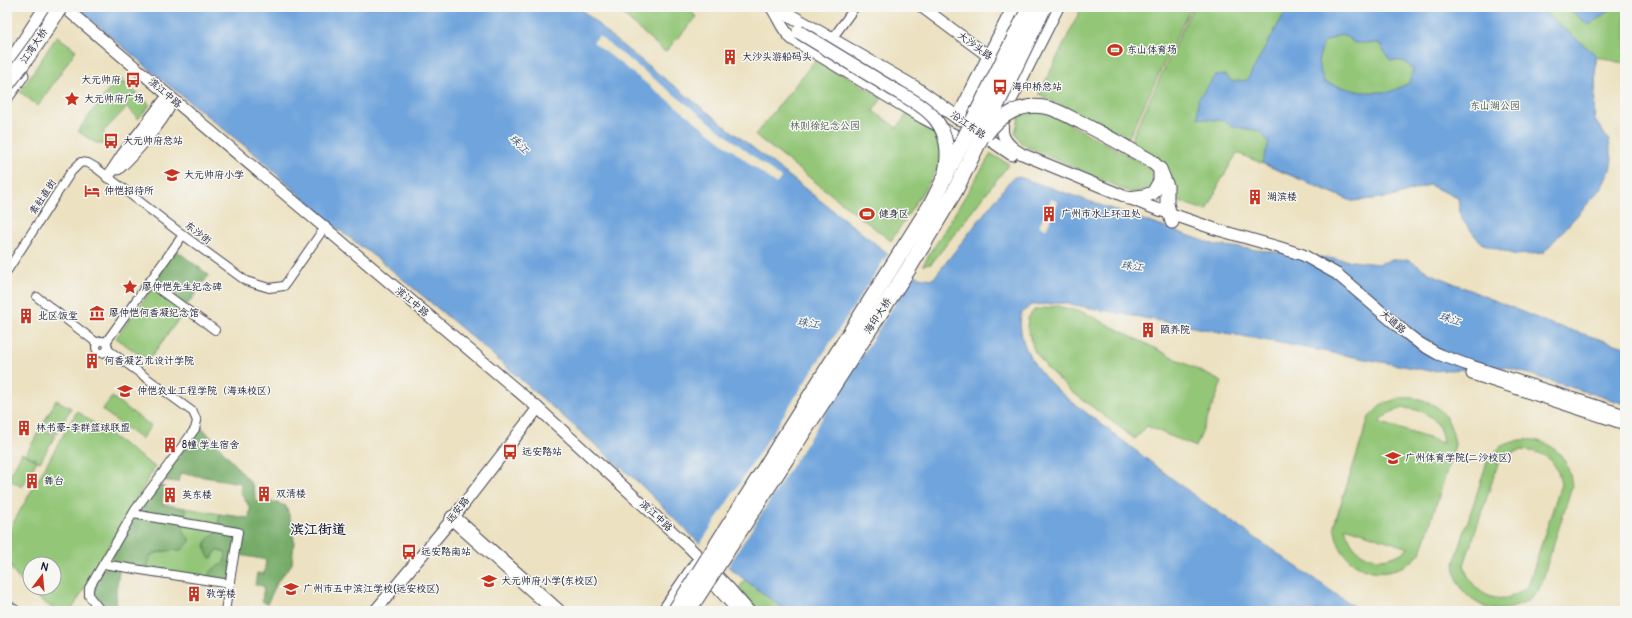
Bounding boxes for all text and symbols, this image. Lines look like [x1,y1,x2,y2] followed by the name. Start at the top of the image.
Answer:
[18,26,50,66] street label: 江湾大桥
[955,29,995,63] street label: 大沙头路
[1106,41,1124,59] sports icon: 东山体育场
[1127,44,1177,56] place label: 东山体育场
[721,48,739,66] building icon: 大沙头游船码头
[742,51,812,63] place label: 大沙头游船码头
[124,71,142,89] bus stop icon: 大元帅府
[81,74,121,86] place label: 大元帅府
[146,75,184,111] street label: 滨江中路
[991,78,1009,96] bus stop icon: 海印桥总站
[1012,81,1062,93] place label: 海印桥总站
[63,90,81,108] place icon: 大元帅府广场
[84,93,144,105] place label: 大元帅府广场
[1470,100,1520,112] park label: 东山湖公园
[948,109,988,141] street label: 沿江东路
[790,120,860,132] park label: 林则徐纪念公园
[102,132,120,150] bus stop icon: 大元帅府总站
[507,132,532,157] water label: 珠江
[123,135,183,147] place label: 大元帅府总站
[163,166,181,184] school or university icon: 大元帅府小学
[184,169,244,181] place label: 大元帅府小学
[27,177,59,217] street label: 素社直街
[83,182,101,200] hotel icon: 仲恺招待所
[104,185,154,197] place label: 仲恺招待所
[1246,188,1264,206] building icon: 湖滨楼
[1267,191,1297,203] place label: 湖滨楼
[858,205,876,223] sports icon: 健身区
[1040,205,1058,223] building icon: 广州市水上环卫处
[879,208,909,220] place label: 健身区
[1061,208,1141,220] place label: 广州市水上环卫处
[182,219,214,247] street label: 东沙街
[1120,258,1145,274] water label: 珠江
[121,278,139,296] place icon: 廖仲恺先生纪念碑
[142,281,222,293] place label: 廖仲恺先生纪念碑
[393,285,431,319] street label: 滨江中路
[862,296,894,336] street label: 海印大桥
[88,304,106,322] museum icon: 廖仲恺何香凝纪念馆
[17,307,35,325] building icon: 北区饭堂
[109,307,199,319] place label: 廖仲恺何香凝纪念馆
[1378,308,1408,336] street label: 大通路
[1437,309,1463,329] water label: 珠江
[38,310,78,322] place label: 北区饭堂
[796,315,821,331] water label: 珠江
[1139,321,1157,339] building icon: 颐养院
[1160,324,1190,336] place label: 颐养院
[83,352,101,370] building icon: 何香凝艺术设计学院
[104,355,194,367] place label: 何香凝艺术设计学院
[116,382,134,400] school or university icon: 仲恺农业工程学院（海珠校区）
[137,385,277,397] place label: 仲恺农业工程学院（海珠校区）
[15,419,33,437] building icon: 林书豪-李群篮球联盟
[36,422,130,434] place label: 林书豪-李群篮球联盟
[161,436,179,454] building icon: 8幢 学生宿舍
[182,439,239,451] place label: 8幢 学生宿舍
[501,443,519,461] bus stop icon: 远安路站
[522,446,562,458] place label: 远安路站
[1384,449,1402,467] school or university icon: 广州体育学院(二沙校区)
[1405,452,1512,464] place label: 广州体育学院(二沙校区)
[23,472,41,490] building icon: 舞台
[44,475,64,487] place label: 舞台
[255,485,273,503] building icon: 双清楼
[161,486,179,504] building icon: 英东楼
[276,488,306,500] place label: 双清楼
[182,489,212,501] place label: 英东楼
[444,494,472,526] street label: 远安路
[637,498,675,534] street label: 滨江中路
[290,521,346,538] district label: 滨江街道
[400,543,418,561] bus stop icon: 远安路南站
[421,546,471,558] place label: 远安路南站
[22,556,62,596] north arrow
[39,560,51,574] text: N
[480,572,498,590] school or university icon: 大元帅府小学(东校区)
[501,575,598,587] place label: 大元帅府小学(东校区)
[282,580,300,598] school or university icon: 广州市五中滨江学校(远安校区)
[303,583,440,595] place label: 广州市五中滨江学校(远安校区)
[185,585,203,603] building icon: 教学楼
[206,588,236,600] place label: 教学楼

